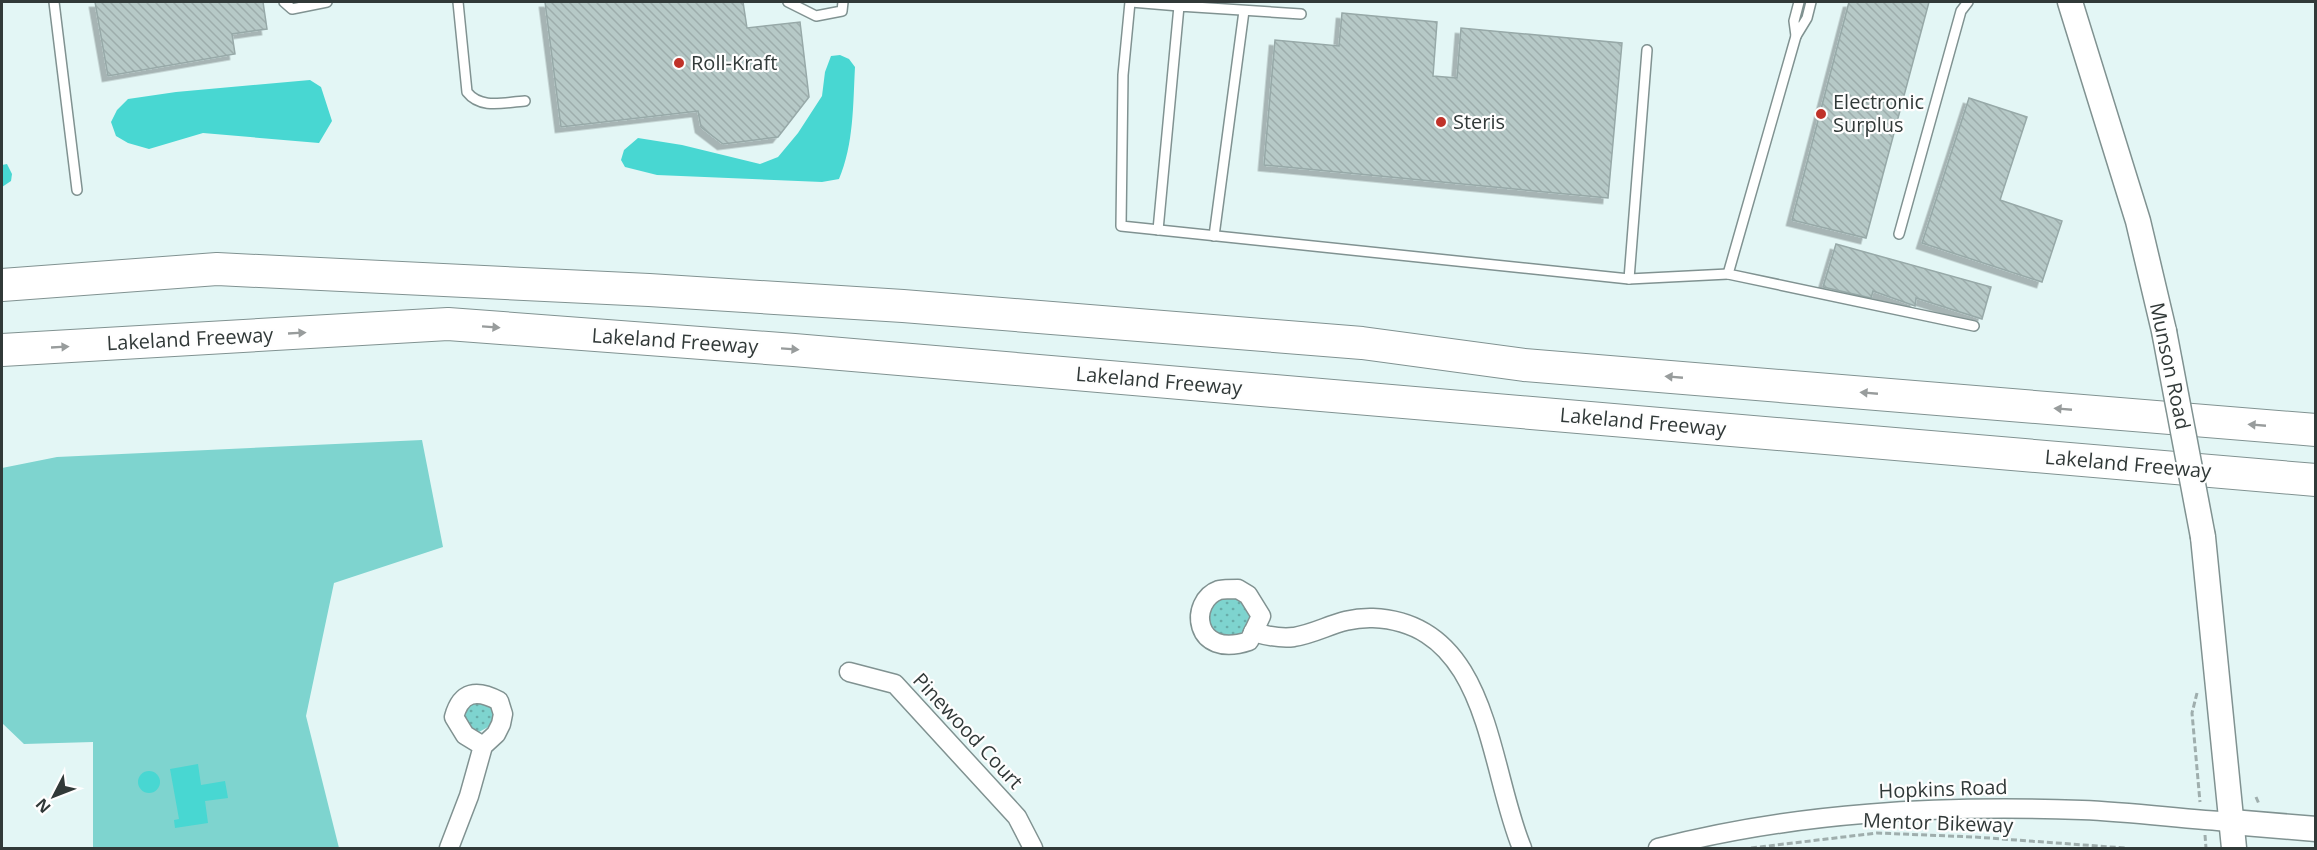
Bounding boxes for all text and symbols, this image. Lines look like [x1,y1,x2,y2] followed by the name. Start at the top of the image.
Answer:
[691,49,777,76] place label: Roll-Kraft
[672,56,686,70] marker: Roll-Kraft
[1833,88,1924,138] place label: Electronic Surplus
[1814,107,1828,121] marker: Electronic Surplus
[1453,108,1505,135] place label: Steris
[1434,115,1448,129] marker: Steris
[2144,300,2197,432] street label: Munson Road
[106,321,275,356] street label: Lakeland Freeway
[591,321,760,360] street label: Lakeland Freeway
[482,323,501,332] one-way arrow
[287,328,306,338] one-way arrow
[50,342,69,351] one-way arrow
[781,345,800,354] one-way arrow
[1075,360,1244,401] street label: Lakeland Freeway
[1665,372,1684,382] one-way arrow
[1859,388,1878,398] one-way arrow
[1559,401,1728,442] street label: Lakeland Freeway
[2053,404,2072,414] one-way arrow
[2248,420,2267,430] one-way arrow
[2044,443,2213,484] street label: Lakeland Freeway
[907,667,1029,795] street label: Pinewood Court
[24,766,84,826] north arrow
[1878,773,2008,804] street label: Hopkins Road
[30,794,55,818] text: N
[1862,806,2015,839] street label: Mentor Bikeway

